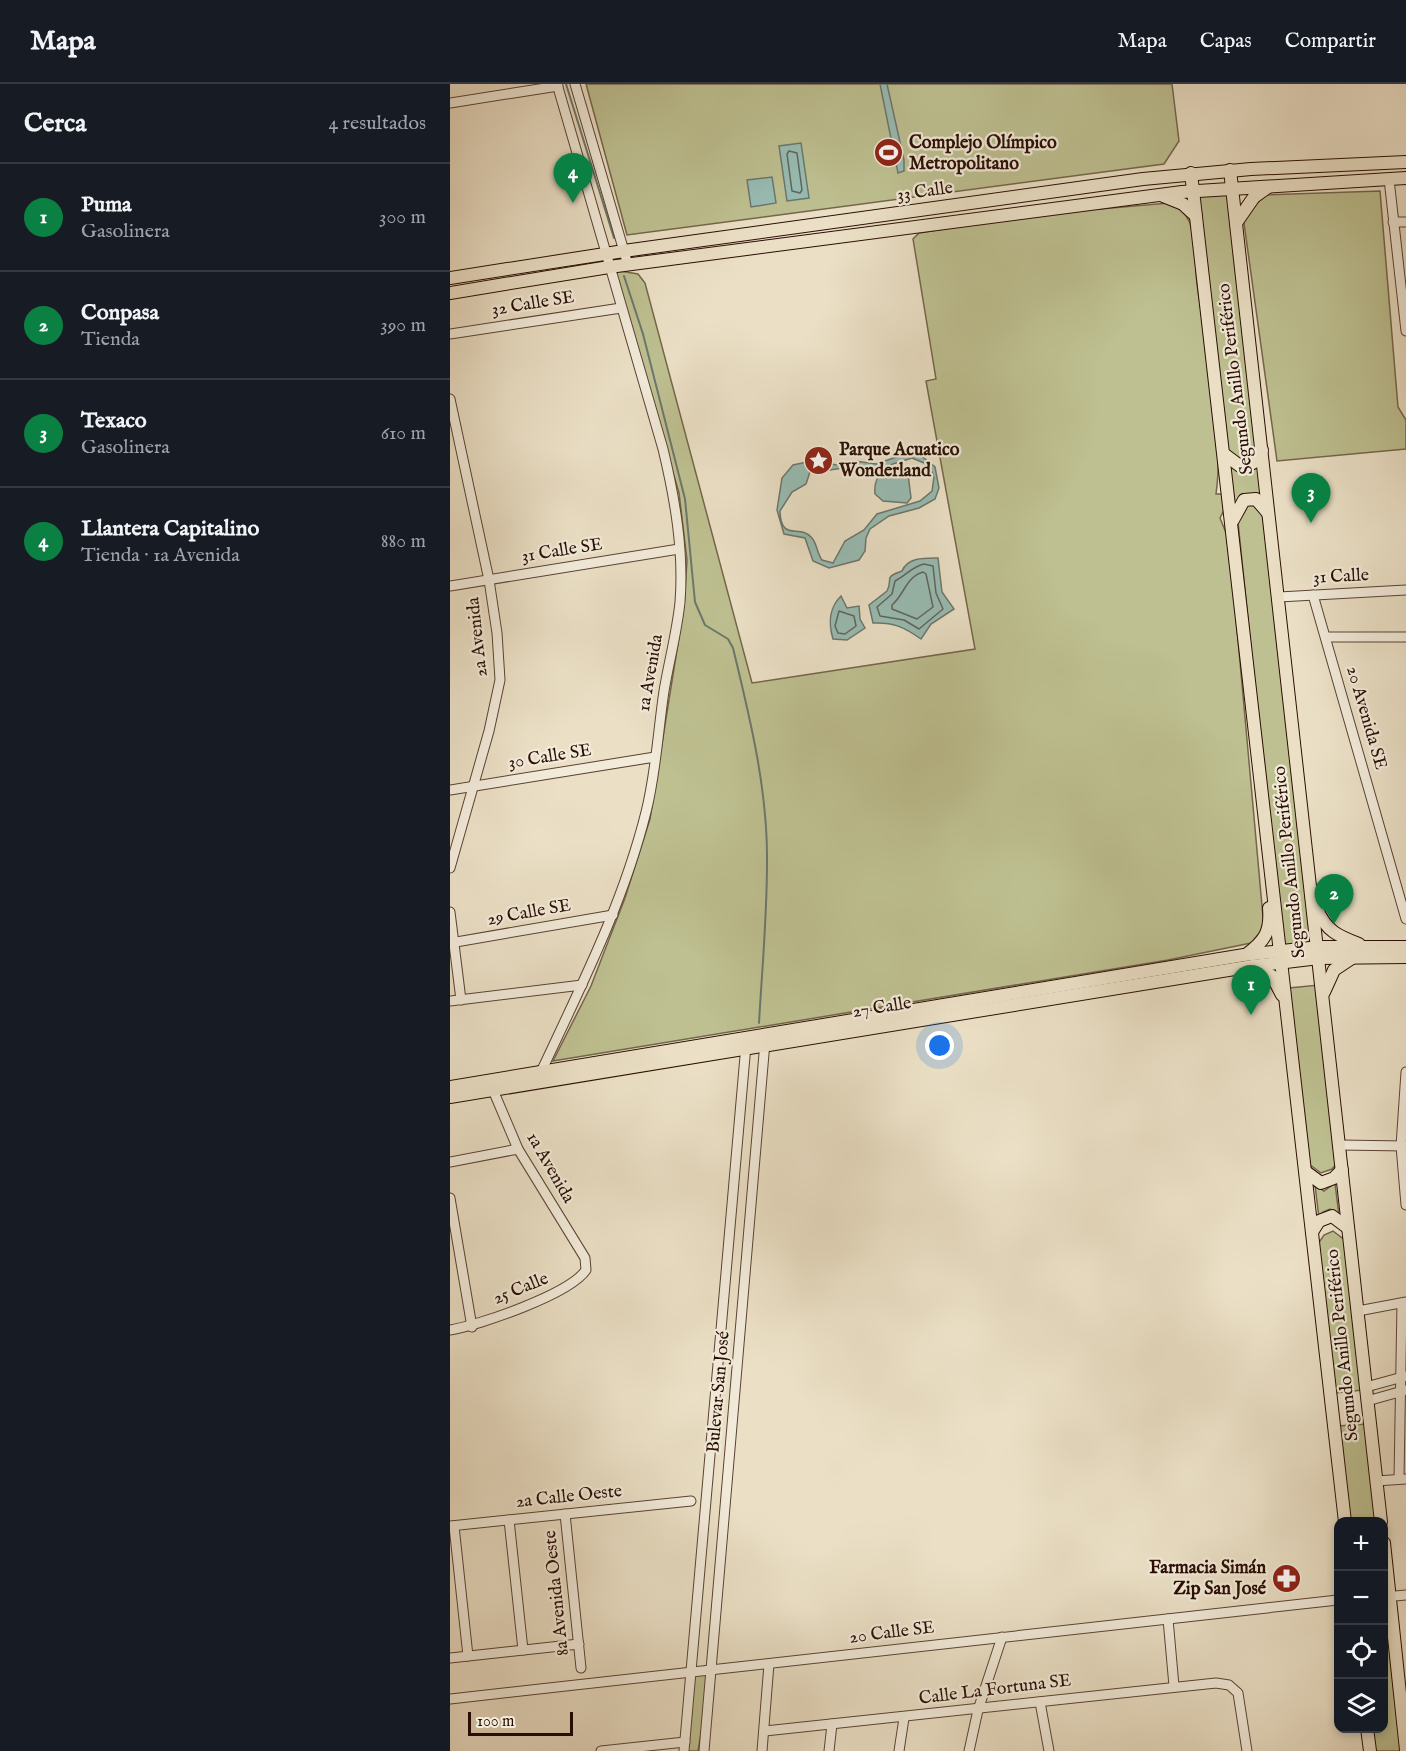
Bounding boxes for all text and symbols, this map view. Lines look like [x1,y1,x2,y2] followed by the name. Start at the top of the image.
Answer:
[30,24,96,59] text: Mapa
[1118,28,1167,55] text: Mapa
[1200,28,1252,55] text: Capas
[1285,28,1376,55] text: Compartir
[24,107,86,140] text: Cerca
[328,111,426,136] text: 4 resultados
[909,132,1057,176] place label: Complejo Olímpico Metropolitano
[872,137,904,169] sports icon: Complejo Olímpico Metropolitano
[554,154,592,203] pin: 4
[896,177,954,207] street label: 33 Calle
[81,191,132,219] text: Puma
[40,205,47,230] text: 1
[379,205,426,230] text: 300 m
[81,219,170,244] text: Gasolinera
[1213,282,1259,476] street label: Segundo Anillo Periférico
[490,286,576,322] street label: 32 Calle SE
[81,299,159,327] text: Conpasa
[39,313,48,338] text: 2
[380,313,426,338] text: 390 m
[81,327,140,352] text: Tienda
[81,407,147,435] text: Texaco
[40,421,47,446] text: 3
[381,421,426,446] text: 610 m
[81,435,170,460] text: Gasolinera
[838,439,960,483] place label: Parque Acuatico Wonderland
[802,444,834,476] place icon: Parque Acuatico Wonderland
[1292,474,1330,523] pin: 3
[81,515,259,543] text: Llantera Capitalino
[39,529,48,554] text: 4
[381,529,426,554] text: 880 m
[520,533,604,569] street label: 31 Calle SE
[81,543,240,568] text: Tienda · 1a Avenida
[1312,564,1370,590] street label: 31 Calle
[462,596,494,678] street label: 2a Avenida
[633,632,669,713] street label: 1a Avenida
[1340,664,1392,772] street label: 20 Avenida SE
[507,739,593,775] street label: 30 Calle SE
[1268,765,1312,959] street label: Segundo Anillo Periférico
[1314,874,1354,924] pin: 2
[485,894,573,932] street label: 29 Calle SE
[1232,966,1270,1015] pin: 1
[851,992,913,1024] street label: 27 Calle
[925,1031,954,1060] your location
[521,1128,580,1208] street label: 1a Avenida
[1321,1248,1365,1442] street label: Segundo Anillo Periférico
[490,1268,552,1310] street label: 25 Calle
[702,1330,736,1454] street label: Bulevar San José
[515,1480,623,1514] street label: 2a Calle Oeste
[1334,1517,1388,1733] map controls
[1334,1517,1388,1571] button: +
[539,1529,575,1657] street label: 8a Avenida Oeste
[1149,1557,1267,1601] place label: Farmacia Simán Zip San José
[1271,1562,1303,1594] pharmacy icon: Farmacia Simán Zip San José
[1334,1571,1388,1625] button: −
[848,1616,936,1650] street label: 20 Calle SE
[1334,1625,1388,1679] button: locate
[918,1669,1072,1711] street label: Calle La Fortuna SE
[1334,1679,1388,1733] button: layers
[468,1709,573,1736] scale bar
[477,1712,514,1732] text: 100 m

